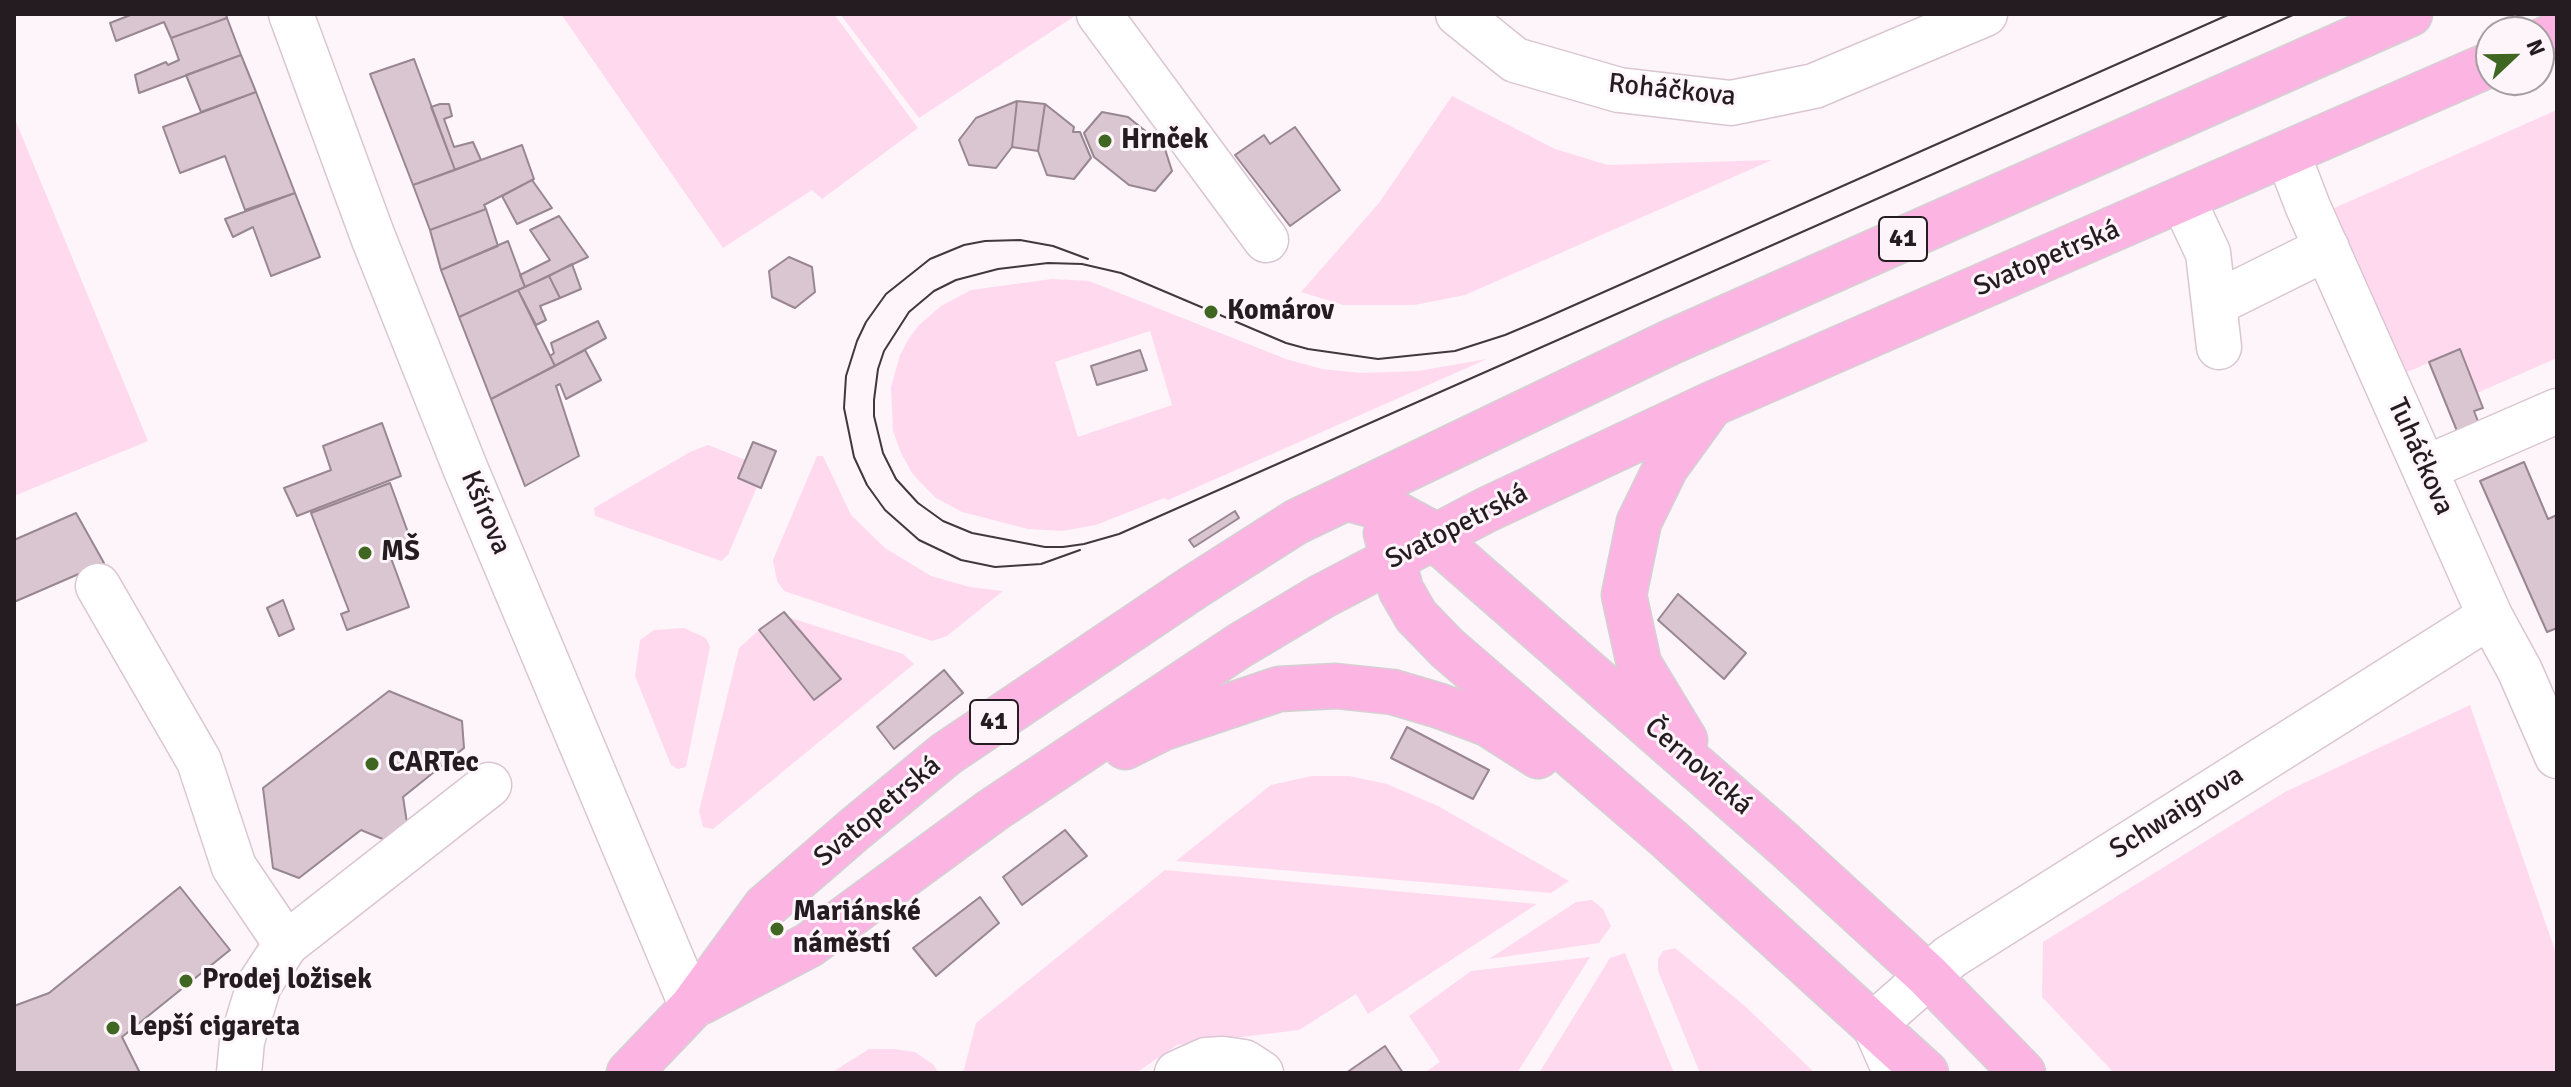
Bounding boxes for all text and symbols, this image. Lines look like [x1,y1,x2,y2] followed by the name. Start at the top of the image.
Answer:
[2475,16,2555,96] north arrow
[2520,35,2551,60] text: N
[1606,68,1738,114] street label: Roháčkova
[1121,124,1208,158] place label: Hrnček
[1096,132,1114,150] marker: Hrnček
[1969,213,2125,305] street label: Svatopetrská
[1879,217,1927,261] road number: 41
[1227,295,1334,329] place label: Komárov
[1202,303,1220,321] marker: Komárov
[2379,394,2461,520] street label: Tuháčkova
[452,466,518,560] street label: Kšírova
[1380,477,1534,577] street label: Svatopetrská
[381,536,420,570] place label: MŠ
[356,544,374,562] marker: MŠ
[970,700,1018,744] road number: 41
[1637,711,1759,823] street label: Černovická
[388,747,479,781] place label: CARTec
[808,749,948,875] street label: Svatopetrská
[363,755,381,773] marker: CARTec
[2104,759,2250,867] street label: Schwaigrova
[793,896,921,962] place label: Mariánské náměstí
[768,920,786,938] marker: Mariánské náměstí
[202,964,372,998] place label: Prodej ložisek
[177,972,195,990] marker: Prodej ložisek
[129,1011,300,1045] place label: Lepší cigareta
[104,1019,122,1037] marker: Lepší cigareta

